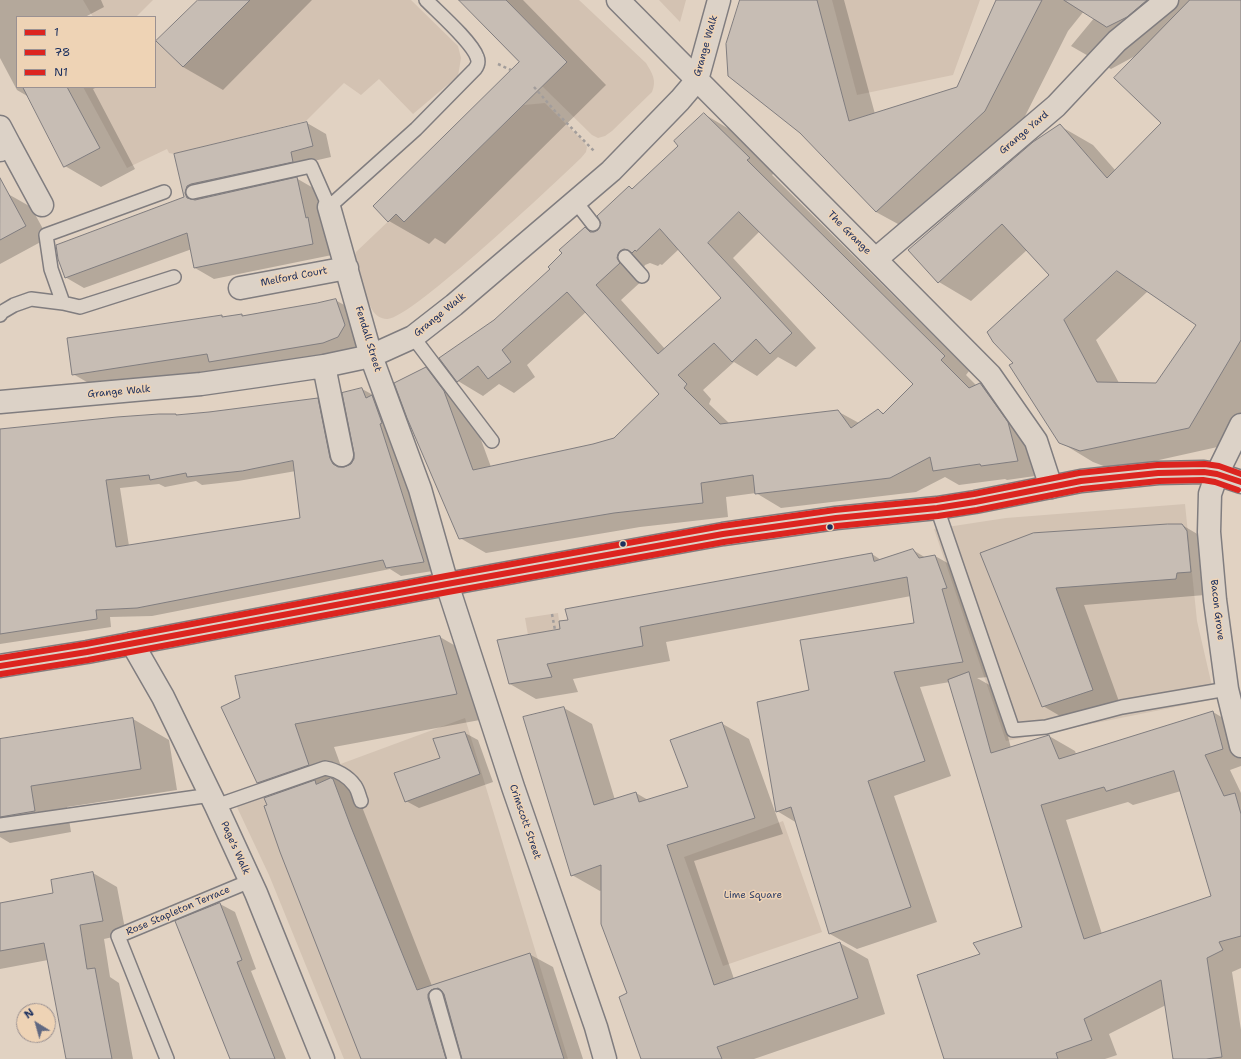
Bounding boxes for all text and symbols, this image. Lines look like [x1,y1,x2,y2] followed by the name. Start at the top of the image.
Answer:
[692,14,720,78] street label: Grange Walk
[16,16,156,88] legend
[54,24,59,40] text: 1
[54,44,70,60] text: 78
[54,64,68,80] text: N1
[997,109,1051,157] street label: Grange Yard
[825,209,873,257] street label: The Grange
[260,265,328,289] street label: Melford Court
[412,290,468,340] street label: Grange Walk
[352,305,384,373] street label: Fendall Street
[87,383,151,401] street label: Grange Walk
[825,522,835,532] unlabelled marker
[618,539,628,549] unlabelled marker
[1207,579,1227,641] street label: Bacon Grove
[507,783,543,861] street label: Crimscott Street
[218,819,252,877] street label: Page's Walk
[124,884,232,938] street label: Rose Stapleton Terrace
[724,889,782,901] park label: Lime Square
[16,1003,56,1043] north arrow
[21,1005,37,1022] text: N

